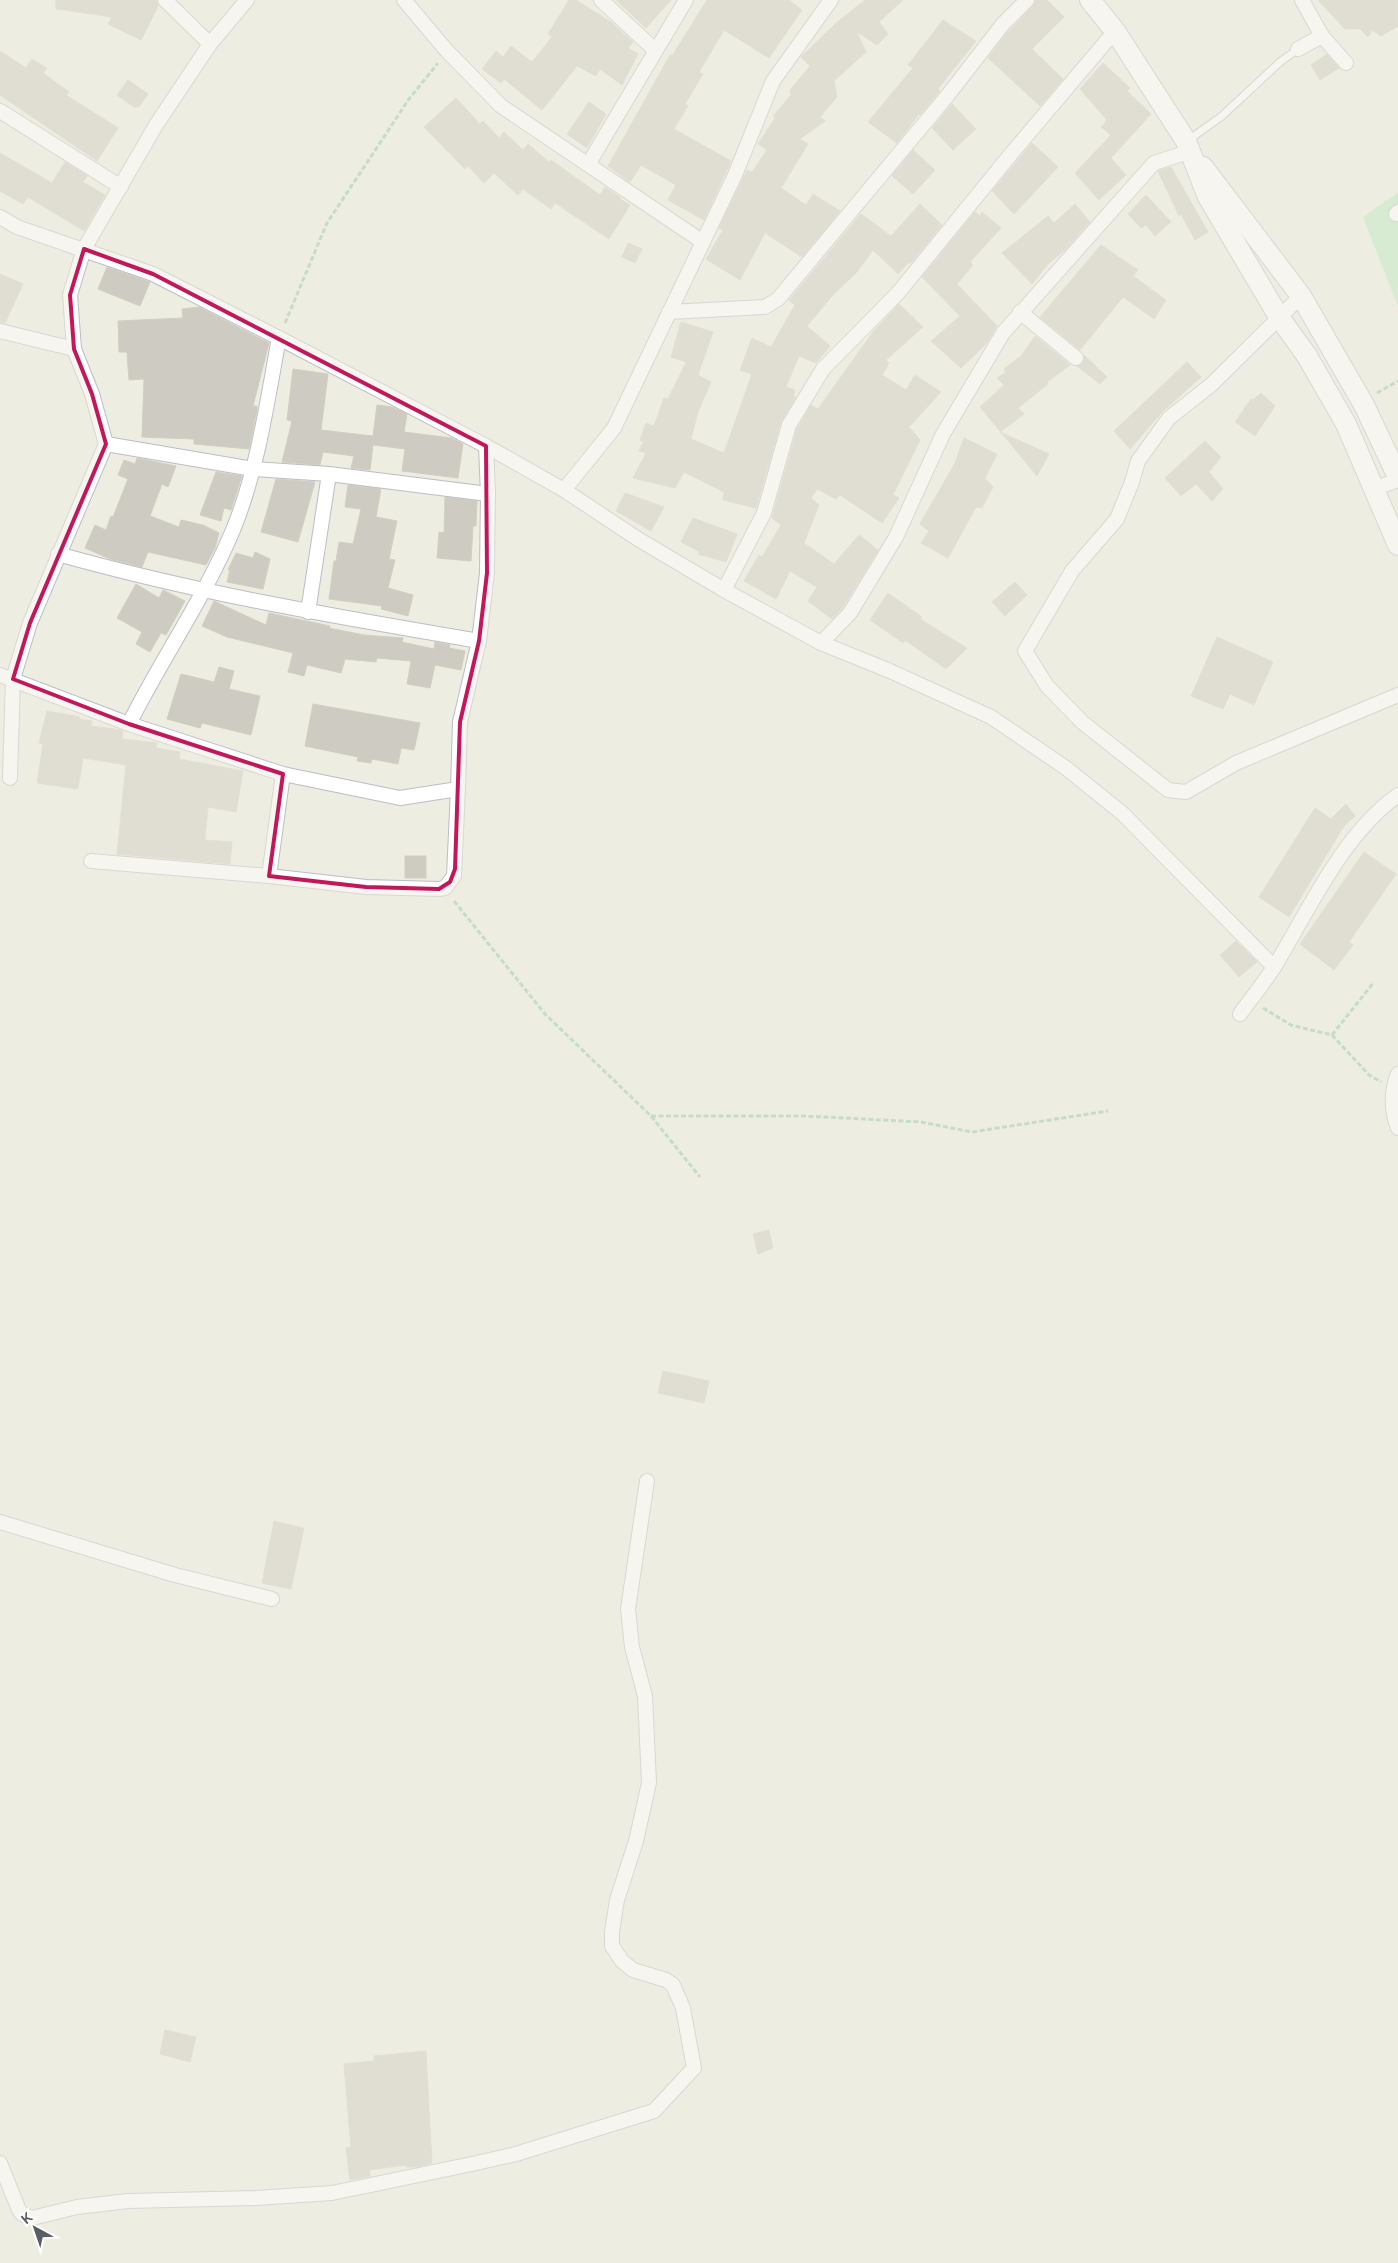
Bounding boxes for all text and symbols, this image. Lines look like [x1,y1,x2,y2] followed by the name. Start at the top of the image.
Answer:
[10,2203,60,2253] north arrow
[18,2208,36,2227] text: K

